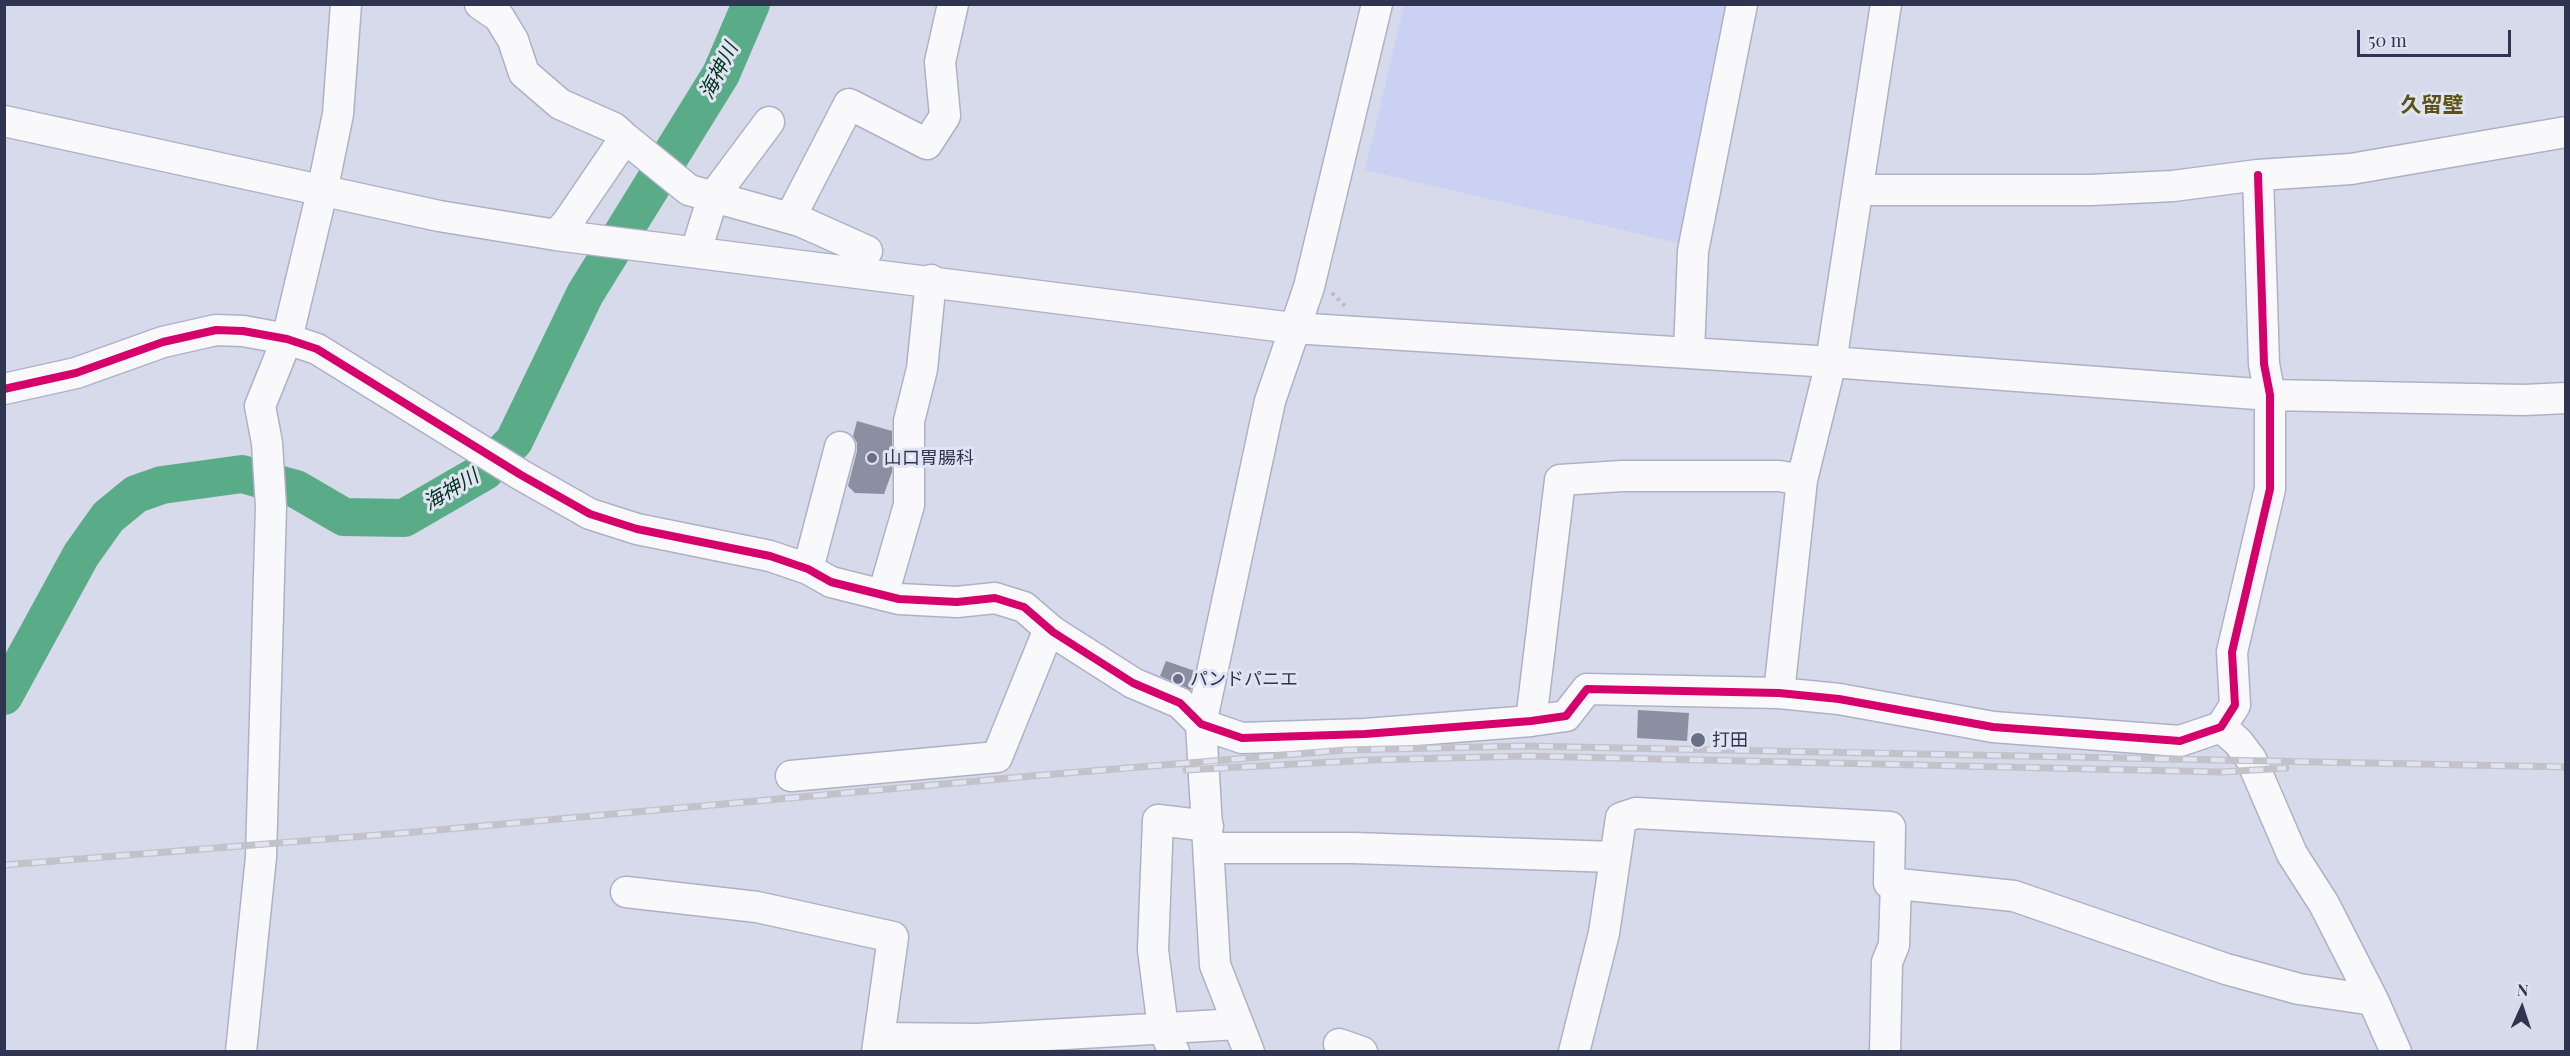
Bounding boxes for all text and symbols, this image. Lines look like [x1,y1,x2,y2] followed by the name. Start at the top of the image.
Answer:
[2360,18,2514,56] scale bar
[2368,28,2407,52] text: 50 m
[695,39,743,103] water label: 海神川
[2401,92,2463,118] district label: 久留壁
[884,447,974,469] place label: 山口胃腸科
[865,451,879,465] marker: 山口胃腸科
[419,464,483,516] water label: 海神川
[1190,668,1298,690] place label: パンドパニエ
[1171,672,1185,686] marker: パンドパニエ
[1712,729,1748,751] place label: 打田
[1689,731,1707,749] marker: 打田
[2492,978,2552,1038] north arrow
[2517,979,2529,1000] text: N

